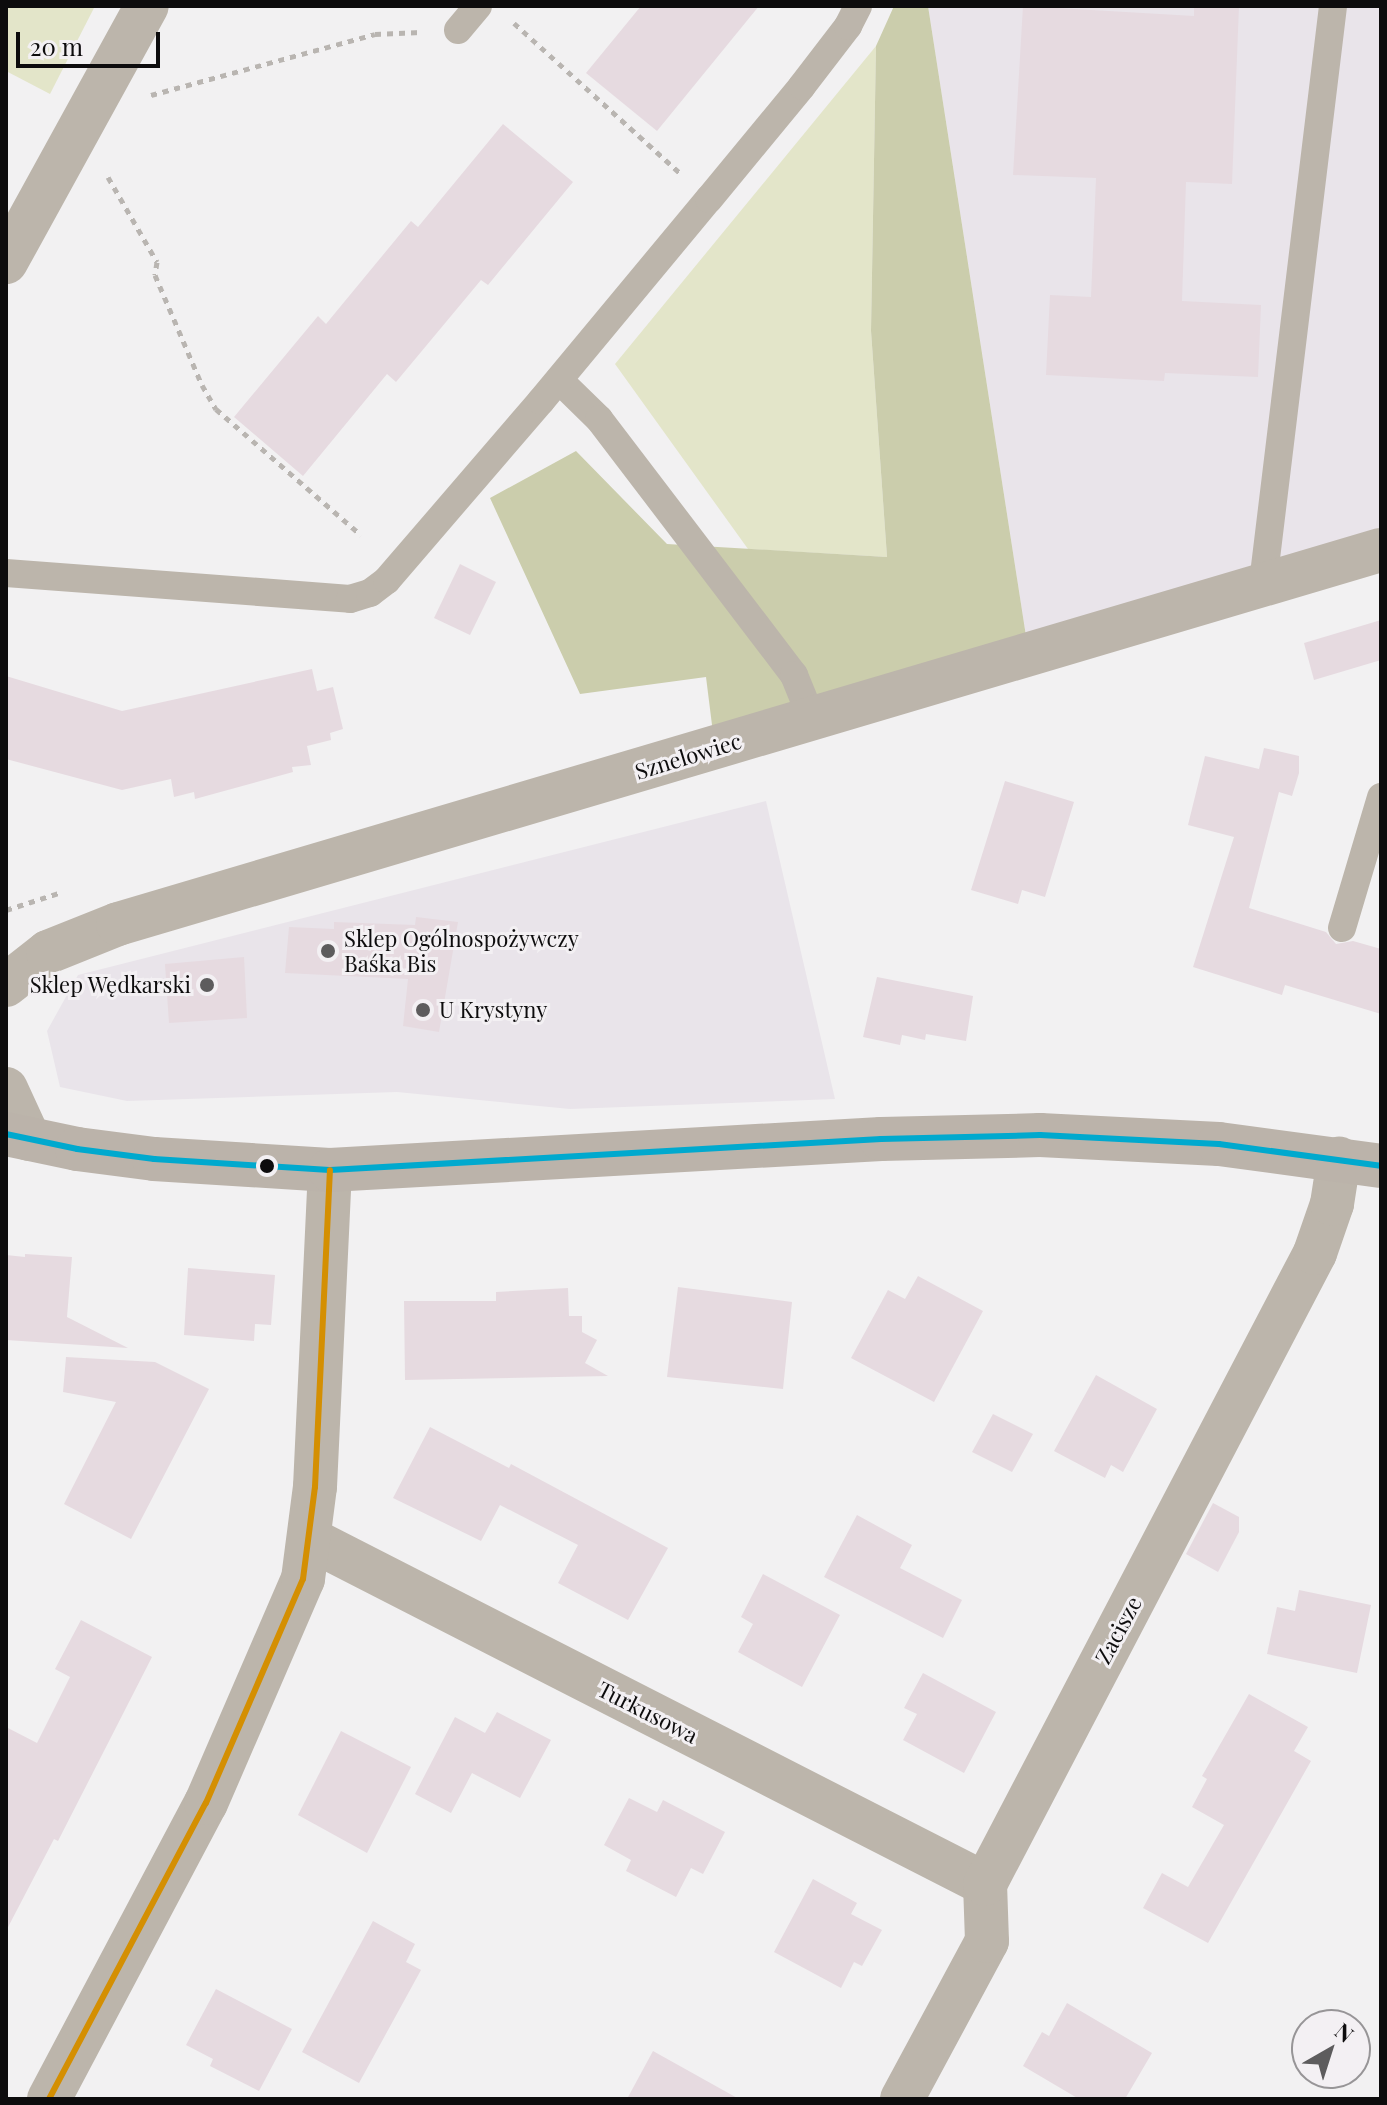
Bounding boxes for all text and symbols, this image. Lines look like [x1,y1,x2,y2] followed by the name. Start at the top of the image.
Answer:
[20,16,164,66] scale bar
[30,30,83,62] text: 20 m
[632,727,744,785] street label: Sznelowiec
[344,925,579,976] place label: Sklep Ogólnospożywczy Baśka Bis
[319,942,337,960] marker: Sklep Ogólnospożywczy Baśka Bis
[29,972,191,998] place label: Sklep Wędkarski
[198,976,216,994] marker: Sklep Wędkarski
[439,997,547,1023] place label: U Krystyny
[414,1001,432,1019] marker: U Krystyny
[259,1158,275,1174] unlabelled marker
[1089,1592,1147,1668] street label: Zacisze
[594,1676,702,1748] street label: Turkusowa
[1291,2009,1371,2089] north arrow
[1329,2015,1360,2049] text: N

